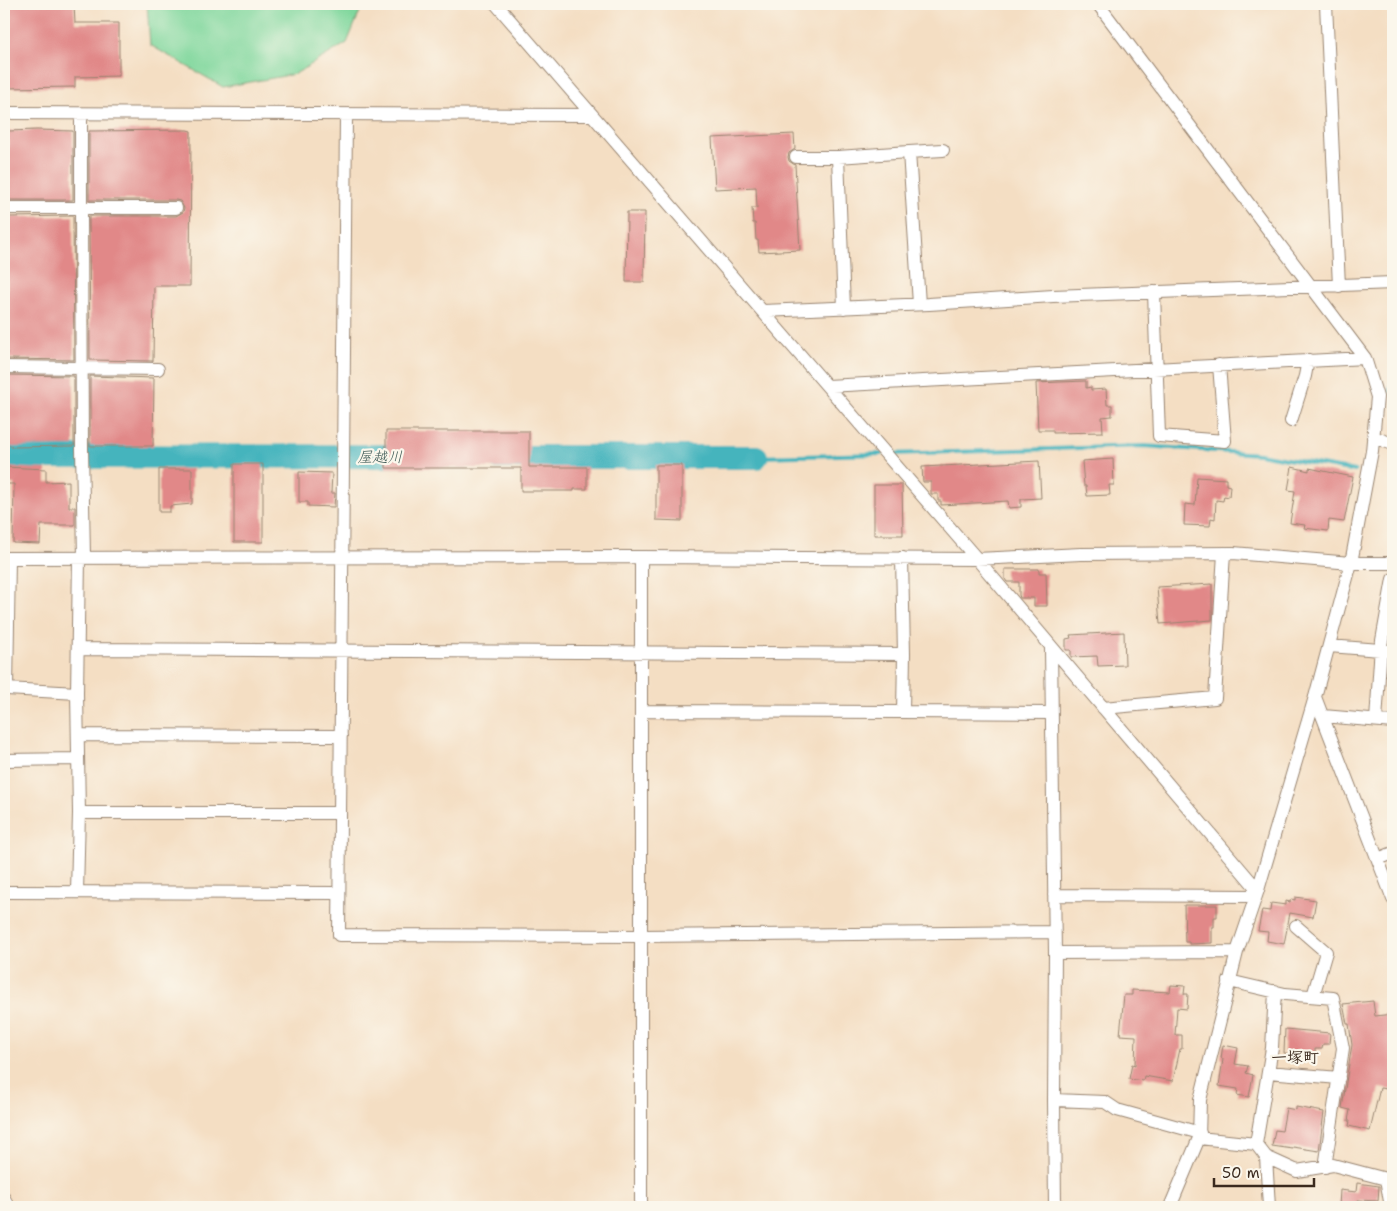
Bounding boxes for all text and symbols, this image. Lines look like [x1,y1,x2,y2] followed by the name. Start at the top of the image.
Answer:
[357,447,403,467] water label: 屋越川
[1271,1047,1319,1068] district label: 一塚町
[1214,1156,1314,1188] scale bar
[1222,1163,1260,1183] text: 50 m

